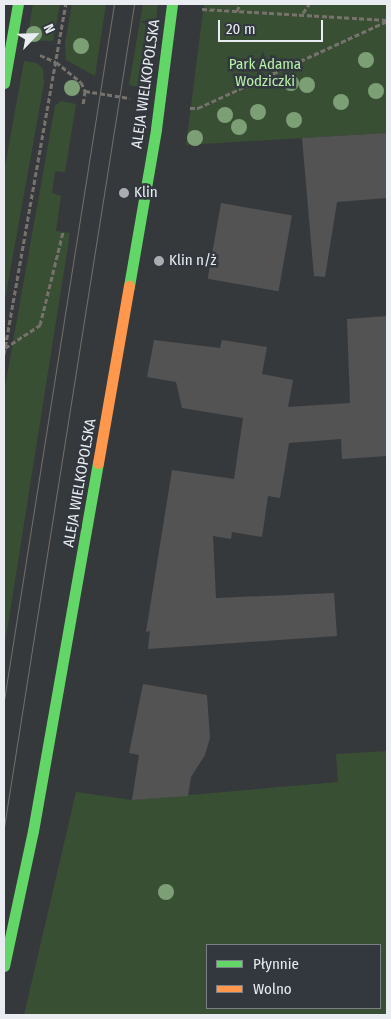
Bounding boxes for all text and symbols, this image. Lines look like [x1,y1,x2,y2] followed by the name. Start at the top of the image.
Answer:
[10,10,60,60] north arrow
[221,10,326,42] scale bar
[128,18,164,150] street label: ALEJA WIELKOPOLSKA
[226,20,256,38] text: 20 m
[40,21,59,36] text: N
[229,55,301,90] park label: Park Adama Wodziczki
[134,184,158,202] place label: Klin
[118,187,130,199] marker: Klin
[169,252,217,270] place label: Klin n/ż
[153,255,165,267] marker: Klin n/ż
[60,417,100,549] street label: ALEJA WIELKOPOLSKA
[206,944,381,1009] legend
[253,955,299,973] text: Płynnie
[253,980,292,998] text: Wolno

